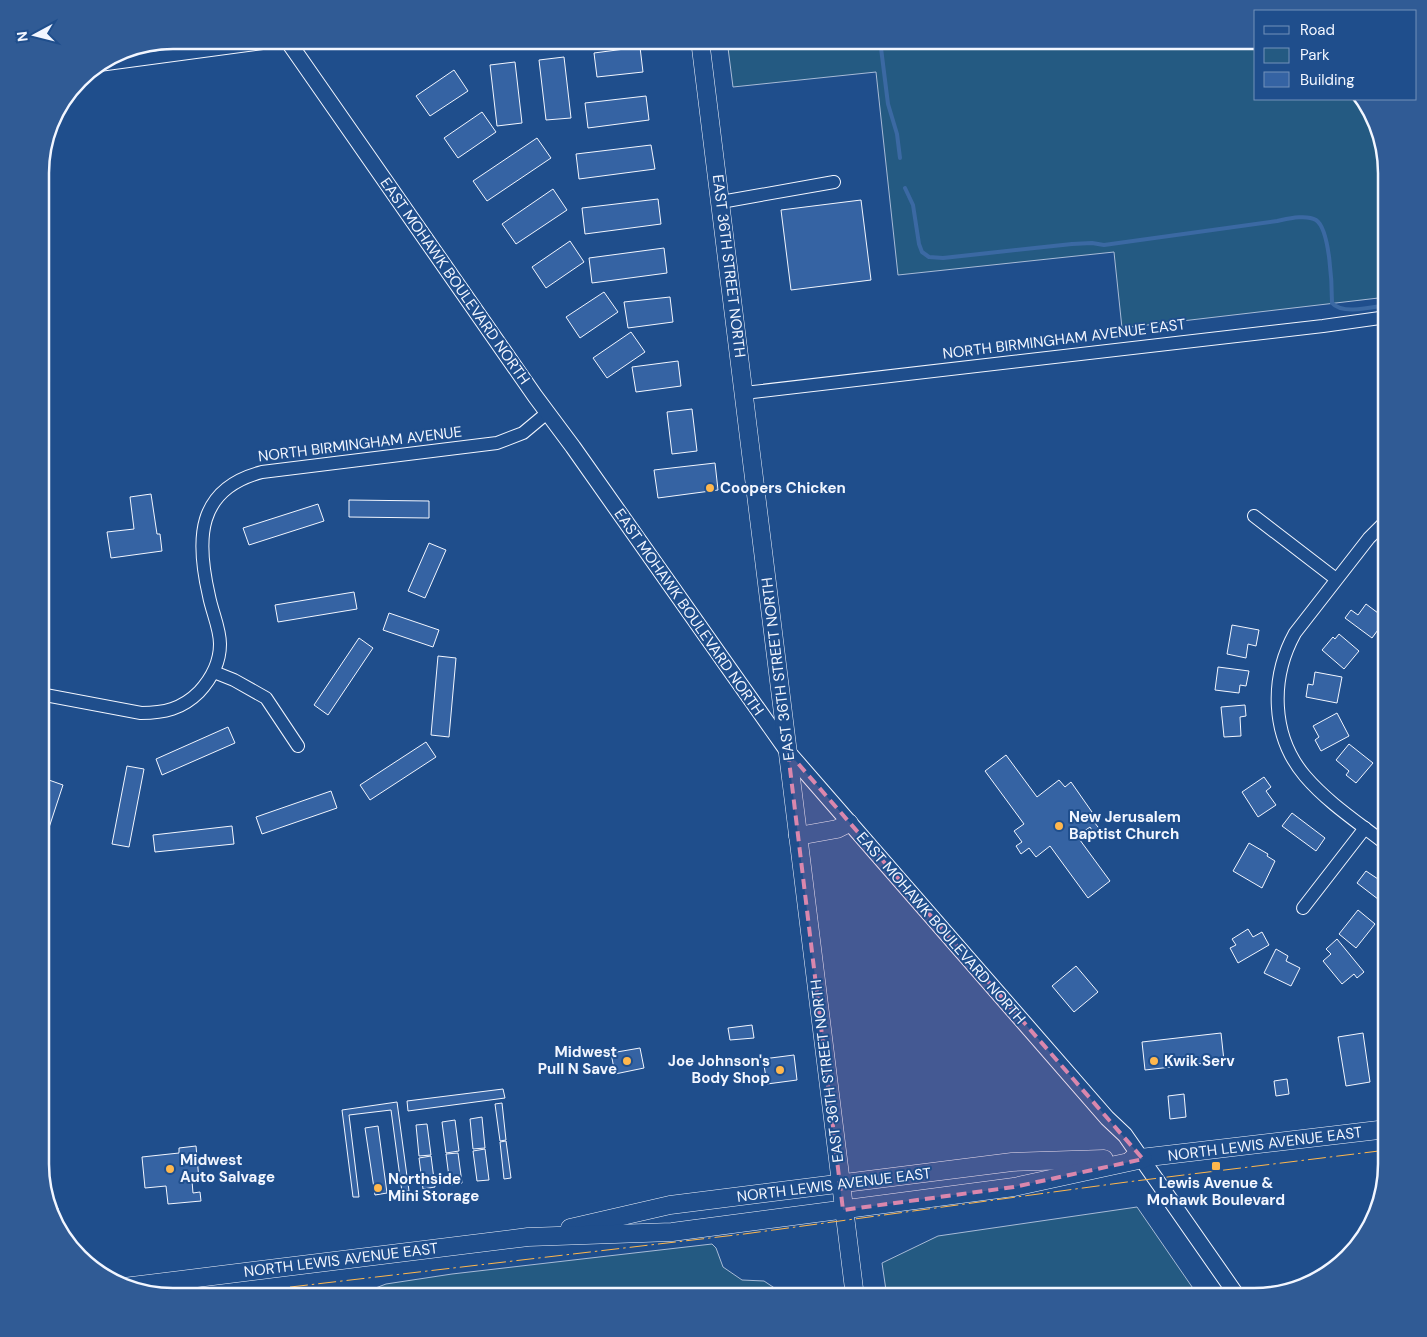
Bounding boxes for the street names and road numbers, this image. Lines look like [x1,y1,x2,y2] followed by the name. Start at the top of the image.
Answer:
[708,173,750,359] street label: EAST 36TH STREET NORTH
[376,174,534,388] street label: EAST MOHAWK BOULEVARD NORTH
[941,314,1187,364] street label: NORTH BIRMINGHAM AVENUE EAST
[257,422,463,466] street label: NORTH BIRMINGHAM AVENUE
[610,505,768,719] street label: EAST MOHAWK BOULEVARD NORTH
[757,576,799,762] street label: EAST 36TH STREET NORTH
[852,828,1030,1028] street label: EAST MOHAWK BOULEVARD NORTH
[806,978,848,1164] street label: EAST 36TH STREET NORTH
[1167,1122,1363,1166] street label: NORTH LEWIS AVENUE EAST
[736,1163,932,1207] street label: NORTH LEWIS AVENUE EAST
[243,1238,439,1282] street label: NORTH LEWIS AVENUE EAST

